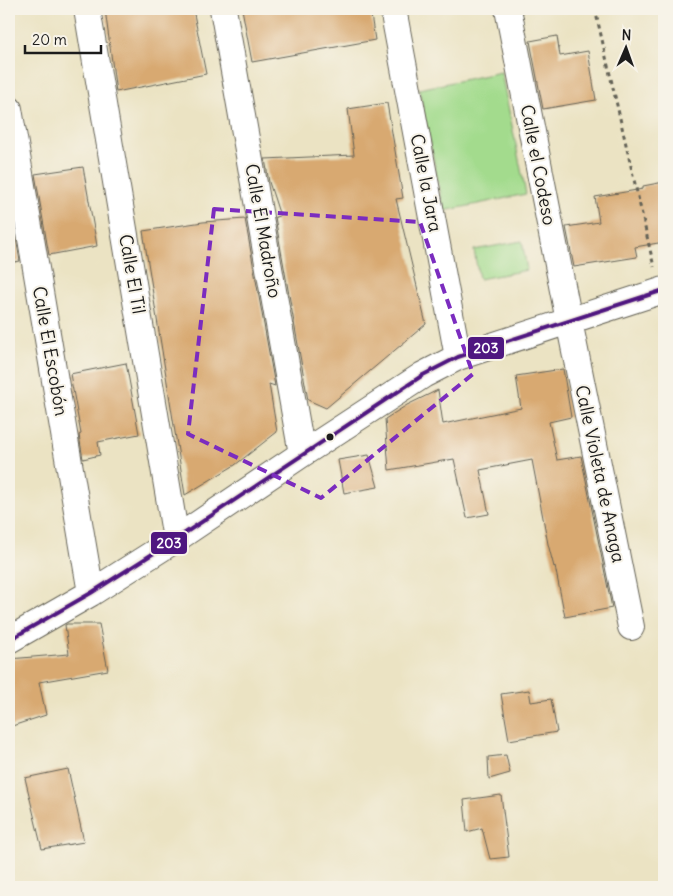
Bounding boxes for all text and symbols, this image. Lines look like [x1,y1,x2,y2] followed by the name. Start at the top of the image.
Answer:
[25,22,101,54] scale bar
[600,22,650,72] north arrow
[621,26,632,44] text: N
[32,30,67,49] text: 20 m
[516,103,561,227] street label: Calle el Codeso
[406,132,447,234] street label: Calle la Jara
[240,162,287,300] street label: Calle El Madroño
[114,232,151,316] street label: Calle El Til
[28,284,73,418] street label: Calle El Escobón
[467,336,505,360] line badge: 203
[474,339,498,357] text: 203
[570,383,631,565] street label: Calle Violeta de Anaga
[325,432,335,442] unlabelled marker
[150,531,188,555] line badge: 203
[157,534,181,552] text: 203

